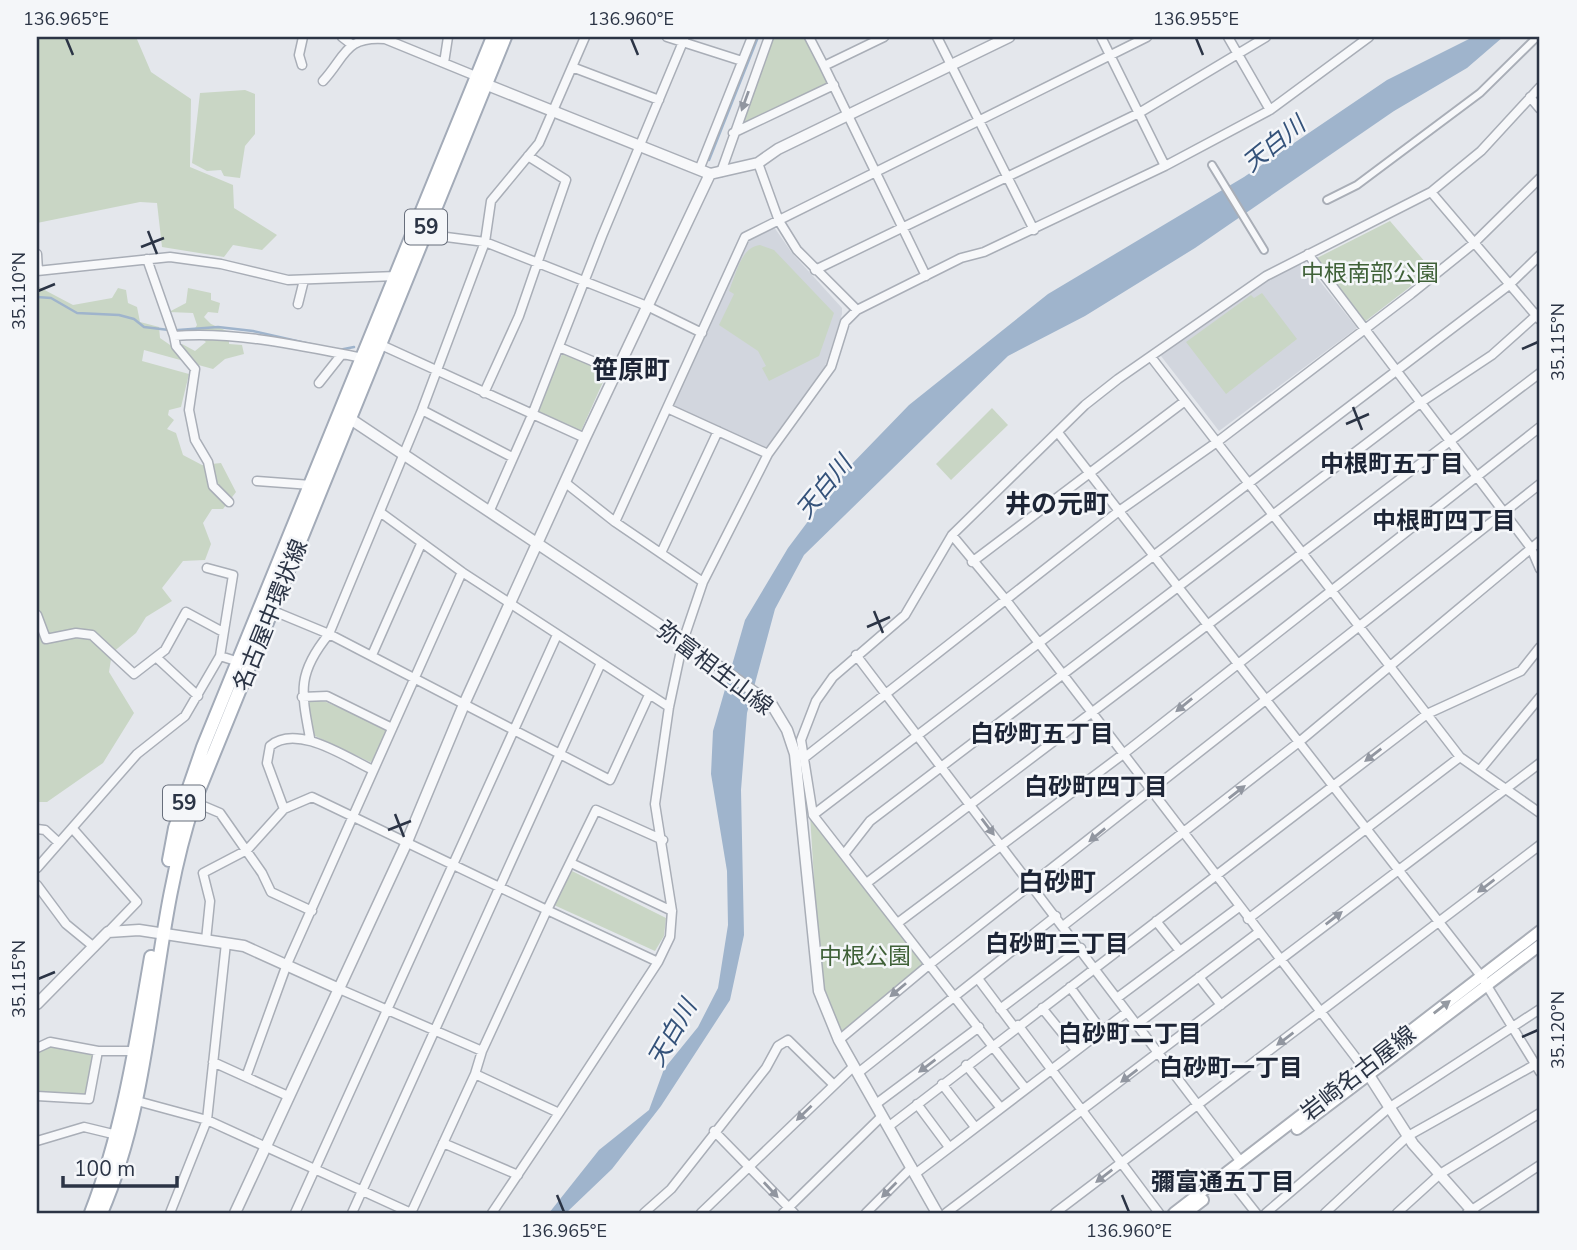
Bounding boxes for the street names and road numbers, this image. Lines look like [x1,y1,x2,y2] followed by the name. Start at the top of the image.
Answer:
[405,210,447,244] road number: 59
[226,535,315,696] street label: 名古屋中環状線
[650,614,779,722] street label: 弥富相生山線
[163,786,205,820] road number: 59
[1294,1019,1422,1128] street label: 岩崎名古屋線

